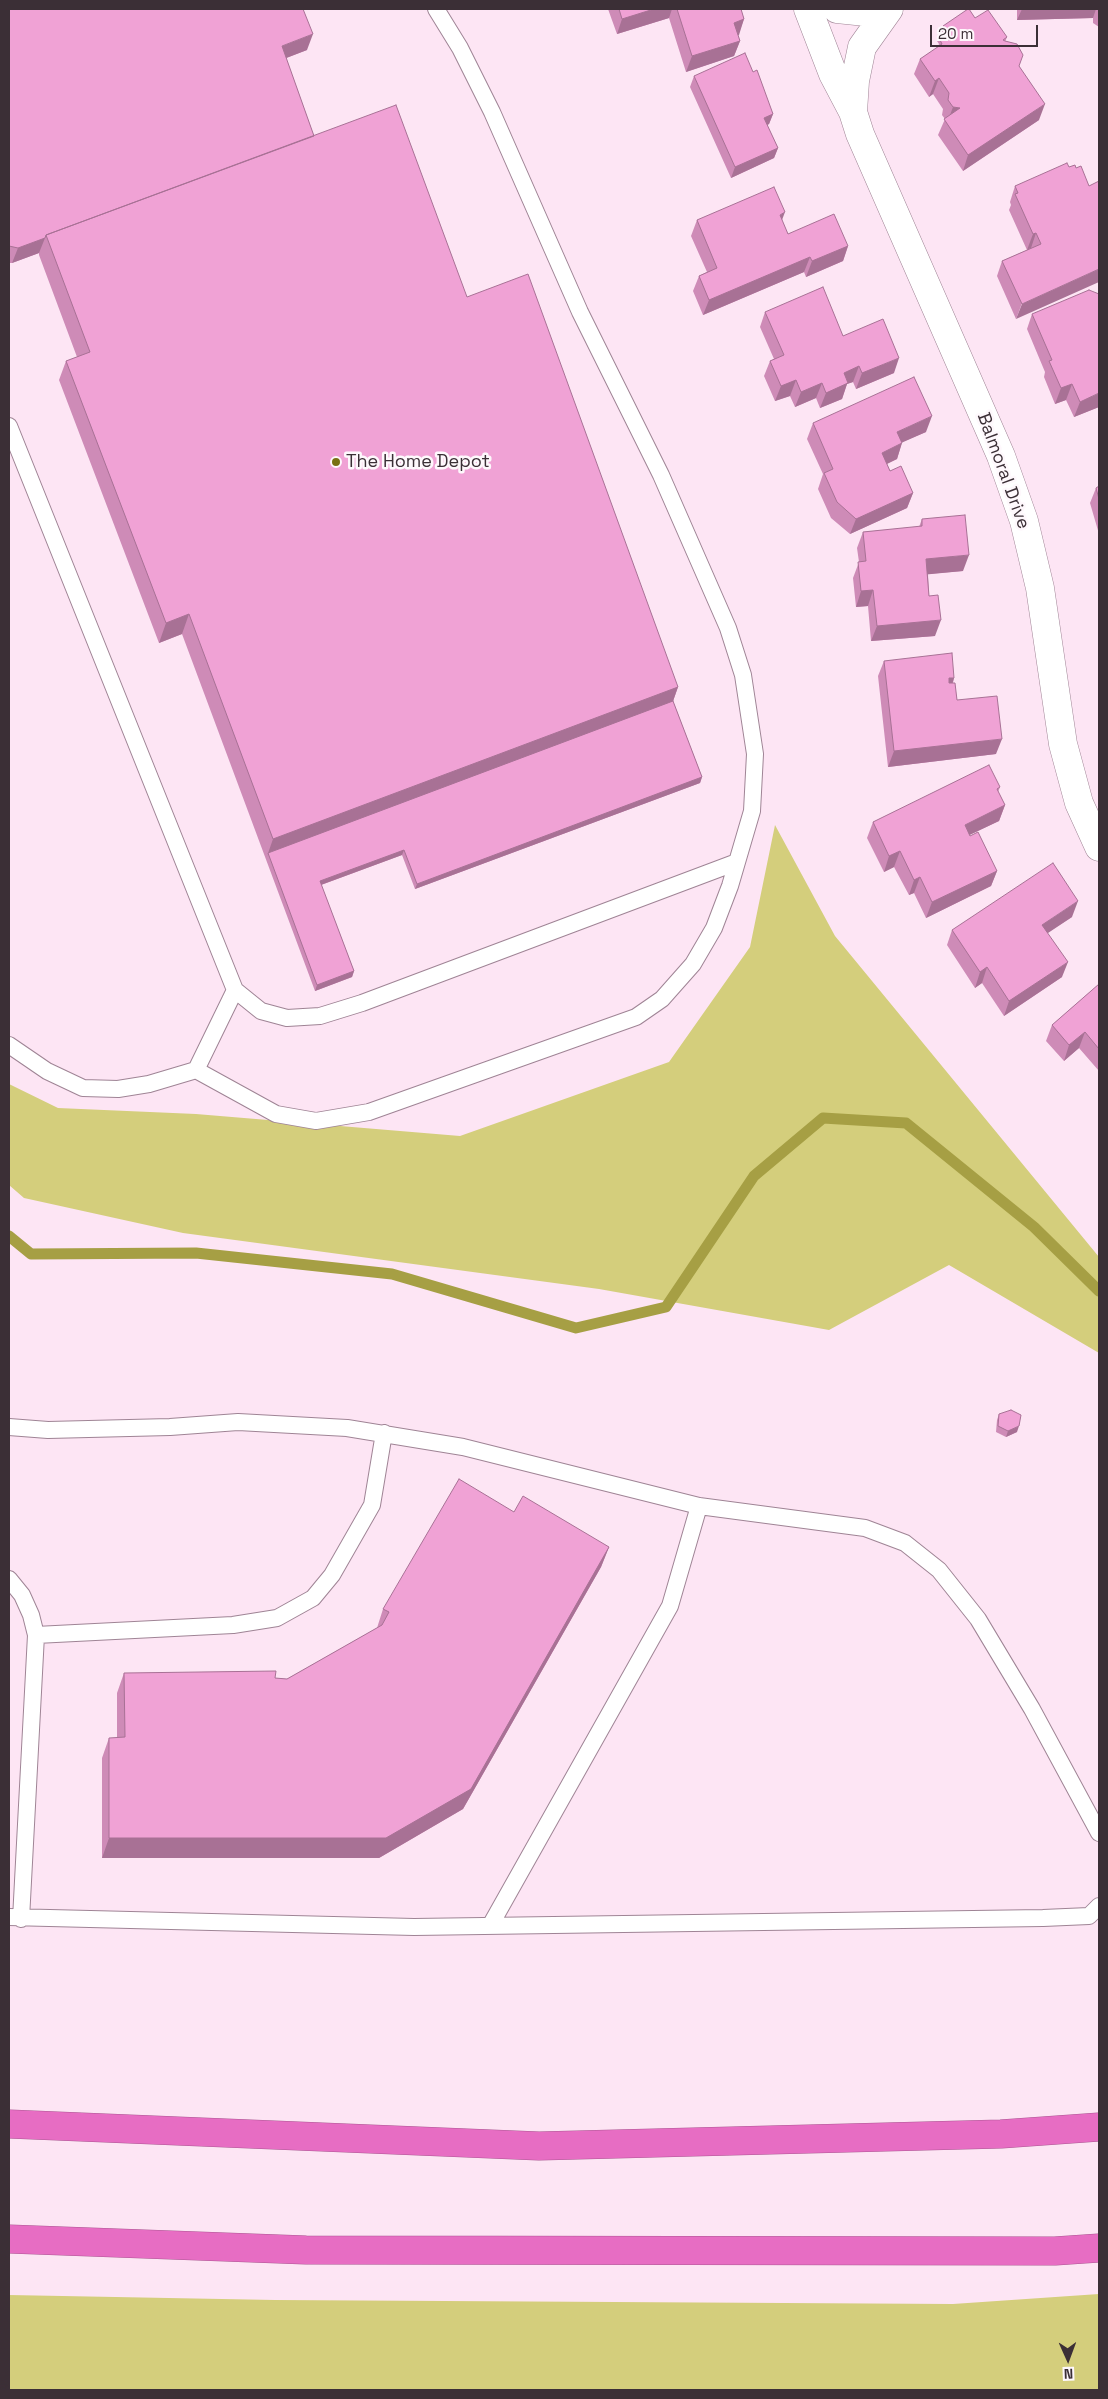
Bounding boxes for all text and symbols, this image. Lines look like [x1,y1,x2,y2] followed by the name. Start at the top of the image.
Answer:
[933,15,1040,47] scale bar
[938,24,973,43] text: 20 m
[972,410,1034,532] street label: Balmoral Drive
[346,451,490,473] place label: The Home Depot
[330,456,342,468] marker: The Home Depot
[1043,2334,1093,2384] north arrow
[1064,2365,1074,2383] text: N

